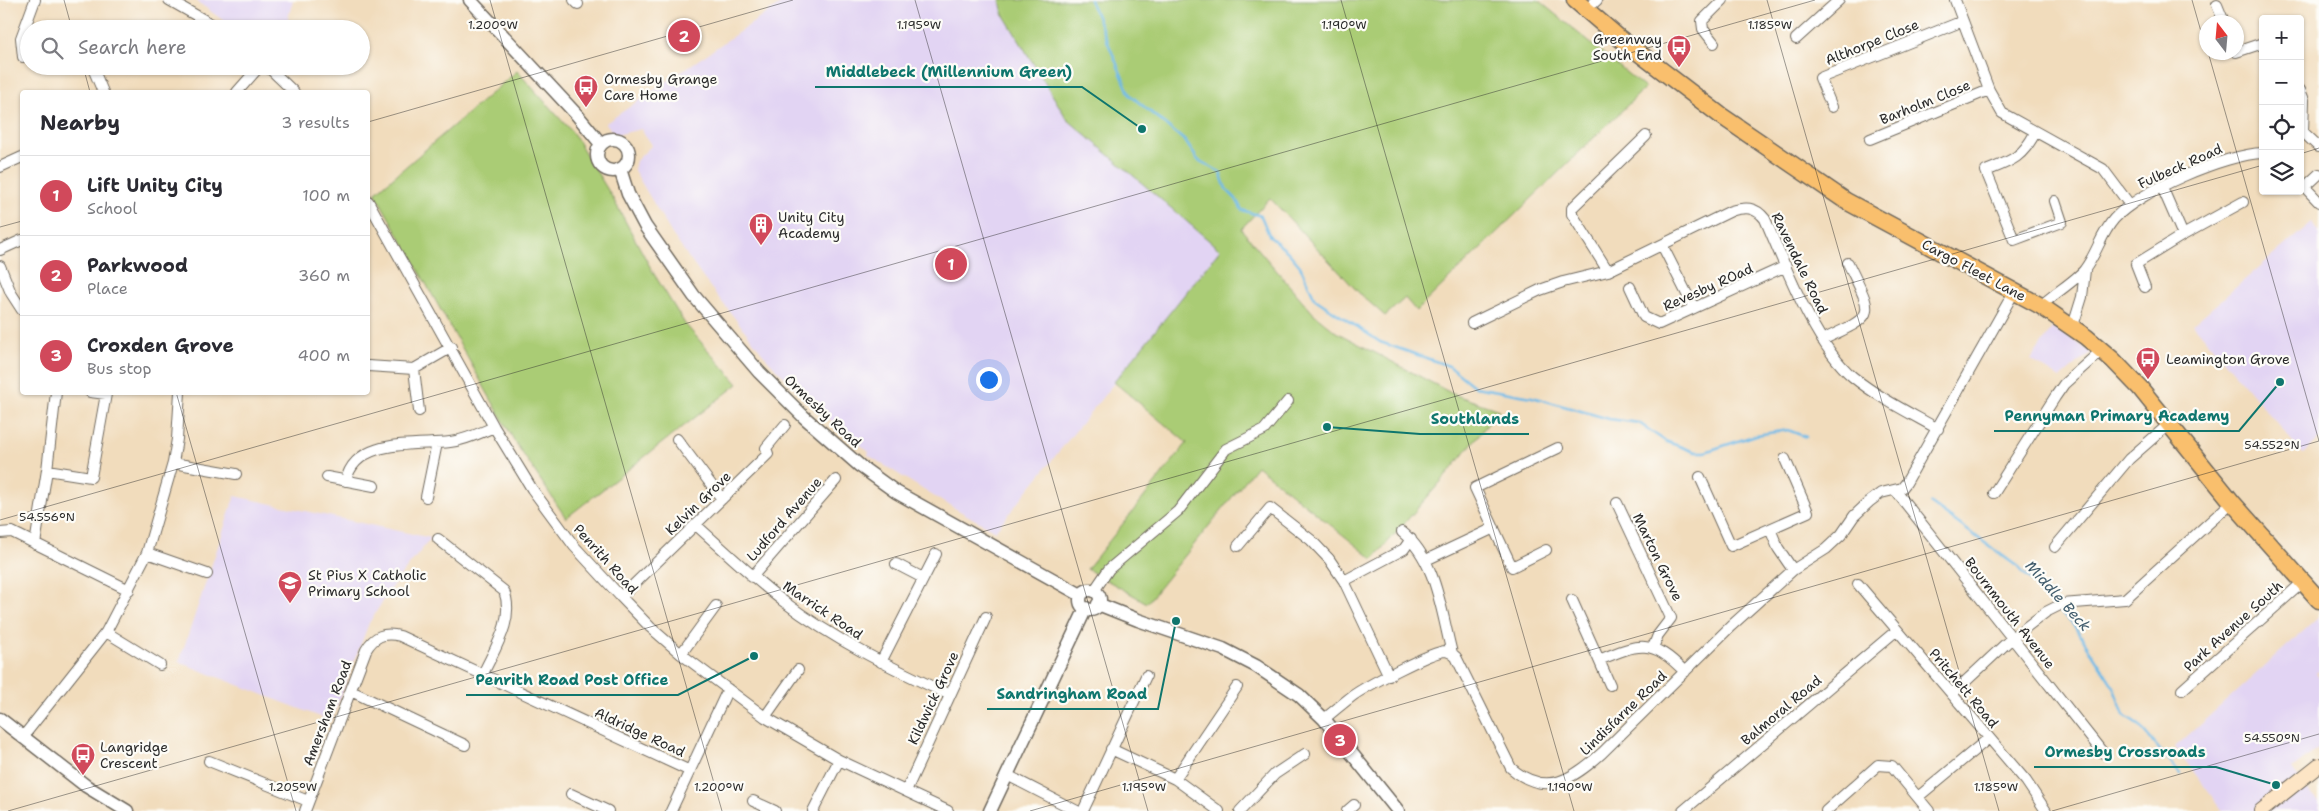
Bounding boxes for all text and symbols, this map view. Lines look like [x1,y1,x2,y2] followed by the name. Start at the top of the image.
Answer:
[1823,15,1921,69] street label: Althorpe Close
[2199,15,2244,60] north arrow
[2259,15,2304,195] map controls
[2259,15,2304,60] button: +
[468,17,518,33] text: 1.200°W
[668,17,700,55] pin: 2
[897,17,941,33] text: 1.195°W
[1321,17,1367,33] text: 1.190°W
[1748,17,1792,33] text: 1.185°W
[20,20,370,75] search box
[1593,30,1662,64] place label: Greenway South End
[38,34,66,62] icon: search
[1666,34,1692,68] bus stop icon: Greenway South End
[78,35,187,60] text: Search here
[815,57,1082,87] callout: Middlebeck (Millennium Green)
[2259,60,2304,105] button: −
[826,62,1072,82] text: Middlebeck (Millennium Green)
[604,70,718,104] place label: Ormesby Grange Care Home
[573,74,599,108] bus stop icon: Ormesby Grange Care Home
[1877,76,1973,128] street label: Barholm Close
[2259,105,2304,150] button: locate
[40,109,120,137] text: Nearby
[281,112,350,133] text: 3 results
[2135,139,2225,193] street label: Fulbeck Road
[2259,150,2304,195] button: layers
[87,173,223,198] text: Lift Unity City
[52,185,60,206] text: 1
[302,185,350,206] text: 100 m
[87,198,137,219] text: School
[778,208,844,242] place label: Unity City Academy
[1768,209,1832,317] street label: Ravendale Road
[748,212,774,246] building icon: Unity City Academy
[1919,235,2029,305] street label: Cargo Fleet Lane
[935,245,967,283] pin: 1
[87,253,188,278] text: Parkwood
[1660,259,1756,315] street label: Revesby ROad
[50,265,62,286] text: 2
[298,265,350,286] text: 360 m
[87,278,128,299] text: Place
[87,333,234,358] text: Croxden Grove
[50,345,62,366] text: 3
[297,345,350,366] text: 400 m
[2135,346,2161,380] bus stop icon: Leamington Grove
[2166,350,2290,368] place label: Leamington Grove
[87,358,152,379] text: Bus stop
[976,367,1002,393] your location
[781,371,865,451] street label: Ormesby Road
[1994,401,2239,431] callout: Pennyman Primary Academy
[1420,404,1529,434] callout: Southlands
[2005,406,2229,426] text: Pennyman Primary Academy
[1431,409,1519,429] text: Southlands
[2244,437,2300,453] text: 54.552°N
[661,467,735,539] street label: Kelvin Grove
[742,473,826,565] street label: Ludford Avenue
[19,509,75,525] text: 54.556°N
[1629,510,1687,604] street label: Marton Grove
[570,520,642,598] street label: Penrith Road
[1961,554,2059,672] street label: Bournmouth Avenue
[2021,556,2095,636] water label: Middle Beck
[308,566,427,600] place label: St Pius X Catholic Primary School
[277,570,303,604] school or university icon: St Pius X Catholic Primary School
[780,577,867,643] street label: Marrick Road
[2180,577,2286,675] street label: Park Avenue South
[1925,644,2003,732] street label: Pritchett Road
[904,648,963,748] street label: Kildwick Grove
[299,658,355,768] street label: Amersham Road
[466,665,678,695] callout: Penrith Road Post Office
[1576,667,1670,759] street label: Lindisfarne Road
[476,670,668,690] text: Penrith Road Post Office
[1737,671,1825,749] street label: Balmoral Road
[987,679,1158,709] callout: Sandringham Road
[997,684,1147,704] text: Sandringham Road
[592,703,688,761] street label: Aldridge Road
[1324,721,1356,759] pin: 3
[2244,730,2300,746] text: 54.550°N
[2034,737,2216,767] callout: Ormesby Crossroads
[100,738,168,772] place label: Langridge Crescent
[70,742,96,776] bus stop icon: Langridge Crescent
[2044,742,2206,762] text: Ormesby Crossroads
[269,779,317,795] text: 1.205°W
[694,779,744,795] text: 1.200°W
[1122,779,1166,795] text: 1.195°W
[1547,779,1593,795] text: 1.190°W
[1974,779,2018,795] text: 1.185°W

